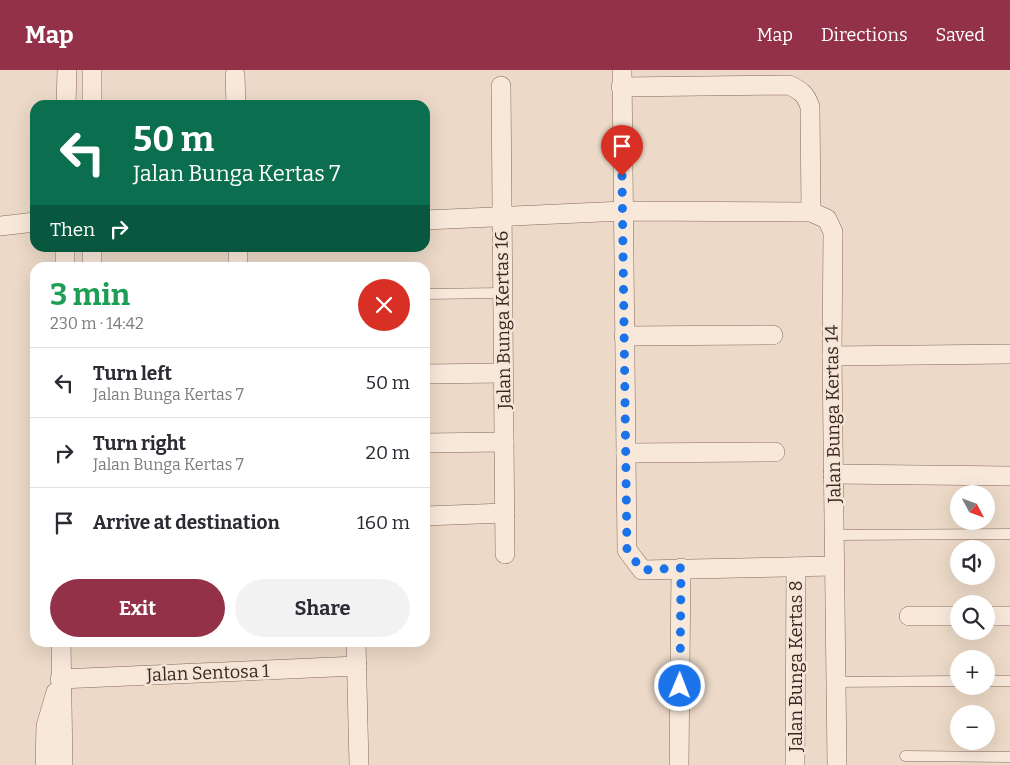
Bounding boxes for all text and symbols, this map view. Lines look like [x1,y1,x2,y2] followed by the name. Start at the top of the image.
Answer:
[25,21,74,49] text: Map
[757,24,793,46] text: Map
[821,24,908,46] text: Directions
[936,24,985,46] text: Saved
[133,118,214,160] text: 50 m
[50,120,115,185] icon: left
[601,125,643,176] pin
[608,132,636,160] icon: arrive
[133,160,340,187] text: Jalan Bunga Kertas 7
[105,215,133,243] icon: right
[50,218,95,241] text: Then
[490,231,516,410] street label: Jalan Bunga Kertas 16
[50,277,130,313] text: 3 min
[358,279,410,331] button: close
[50,314,144,333] text: 230 m · 14:42
[820,324,846,504] street label: Jalan Bunga Kertas 14
[93,362,172,385] text: Turn left
[50,369,78,397] icon: left
[366,371,410,394] text: 50 m
[93,385,244,404] text: Jalan Bunga Kertas 7
[93,432,186,455] text: Turn right
[50,439,78,467] icon: right
[366,441,410,464] text: 20 m
[93,455,244,474] text: Jalan Bunga Kertas 7
[950,485,995,530] north arrow
[950,485,995,750] map controls
[50,509,78,537] icon: arrive
[93,511,280,534] text: Arrive at destination
[357,511,410,534] text: 160 m
[950,540,995,585] button: sound
[50,579,225,637] button: Exit
[235,579,410,637] button: Share
[785,580,807,753] street label: Jalan Bunga Kertas 8
[950,595,995,640] button: search
[950,650,995,695] button: +
[653,659,705,711] position arrow
[145,660,271,686] street label: Jalan Sentosa 1
[950,705,995,750] button: −

